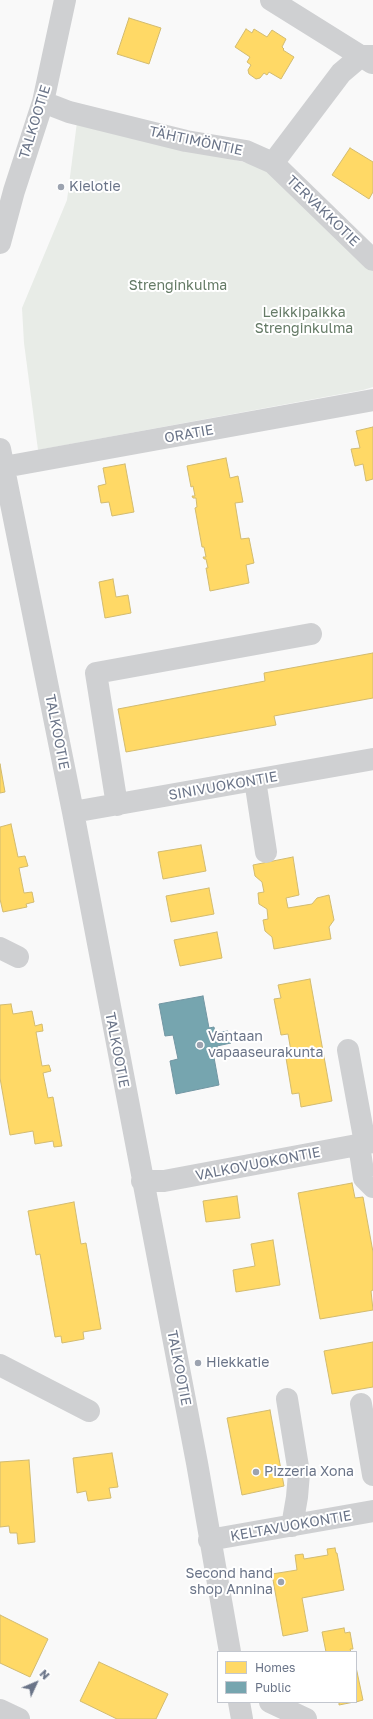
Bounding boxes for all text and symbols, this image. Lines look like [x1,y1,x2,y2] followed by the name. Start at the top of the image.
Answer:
[16,83,54,161] street label: TALKOOTIE
[148,123,244,159] street label: TÄHTIMÖNTIE
[283,172,363,250] street label: TERVAKKOTIE
[69,179,121,195] place label: Kielotie
[56,182,66,192] marker: Kielotie
[129,278,227,294] park label: Strenginkulma
[255,305,353,338] park label: Leikkipaikka Strenginkulma
[163,421,215,447] street label: ORATIE
[41,693,73,771] street label: TALKOOTIE
[167,768,279,804] street label: SINIVUOKONTIE
[101,1011,133,1089] street label: TALKOOTIE
[208,1029,323,1062] place label: Vantaan vapaaseurakunta
[195,1040,205,1050] marker: Vantaan vapaaseurakunta
[194,1144,322,1184] street label: VALKOVUOKONTIE
[163,1329,195,1407] street label: TALKOOTIE
[206,1355,269,1371] place label: Hiekkatie
[193,1358,203,1368] marker: Hiekkatie
[264,1464,354,1480] place label: Pizzeria Xona
[251,1467,261,1477] marker: Pizzeria Xona
[229,1507,353,1545] street label: KELTAVUOKONTIE
[185,1566,273,1598] place label: Second hand shop Annina
[276,1577,286,1587] marker: Second hand shop Annina
[217,1651,357,1703] legend
[255,1660,295,1675] text: Homes
[16,1663,56,1703] north arrow
[37,1667,53,1682] text: N
[255,1680,291,1695] text: Public

